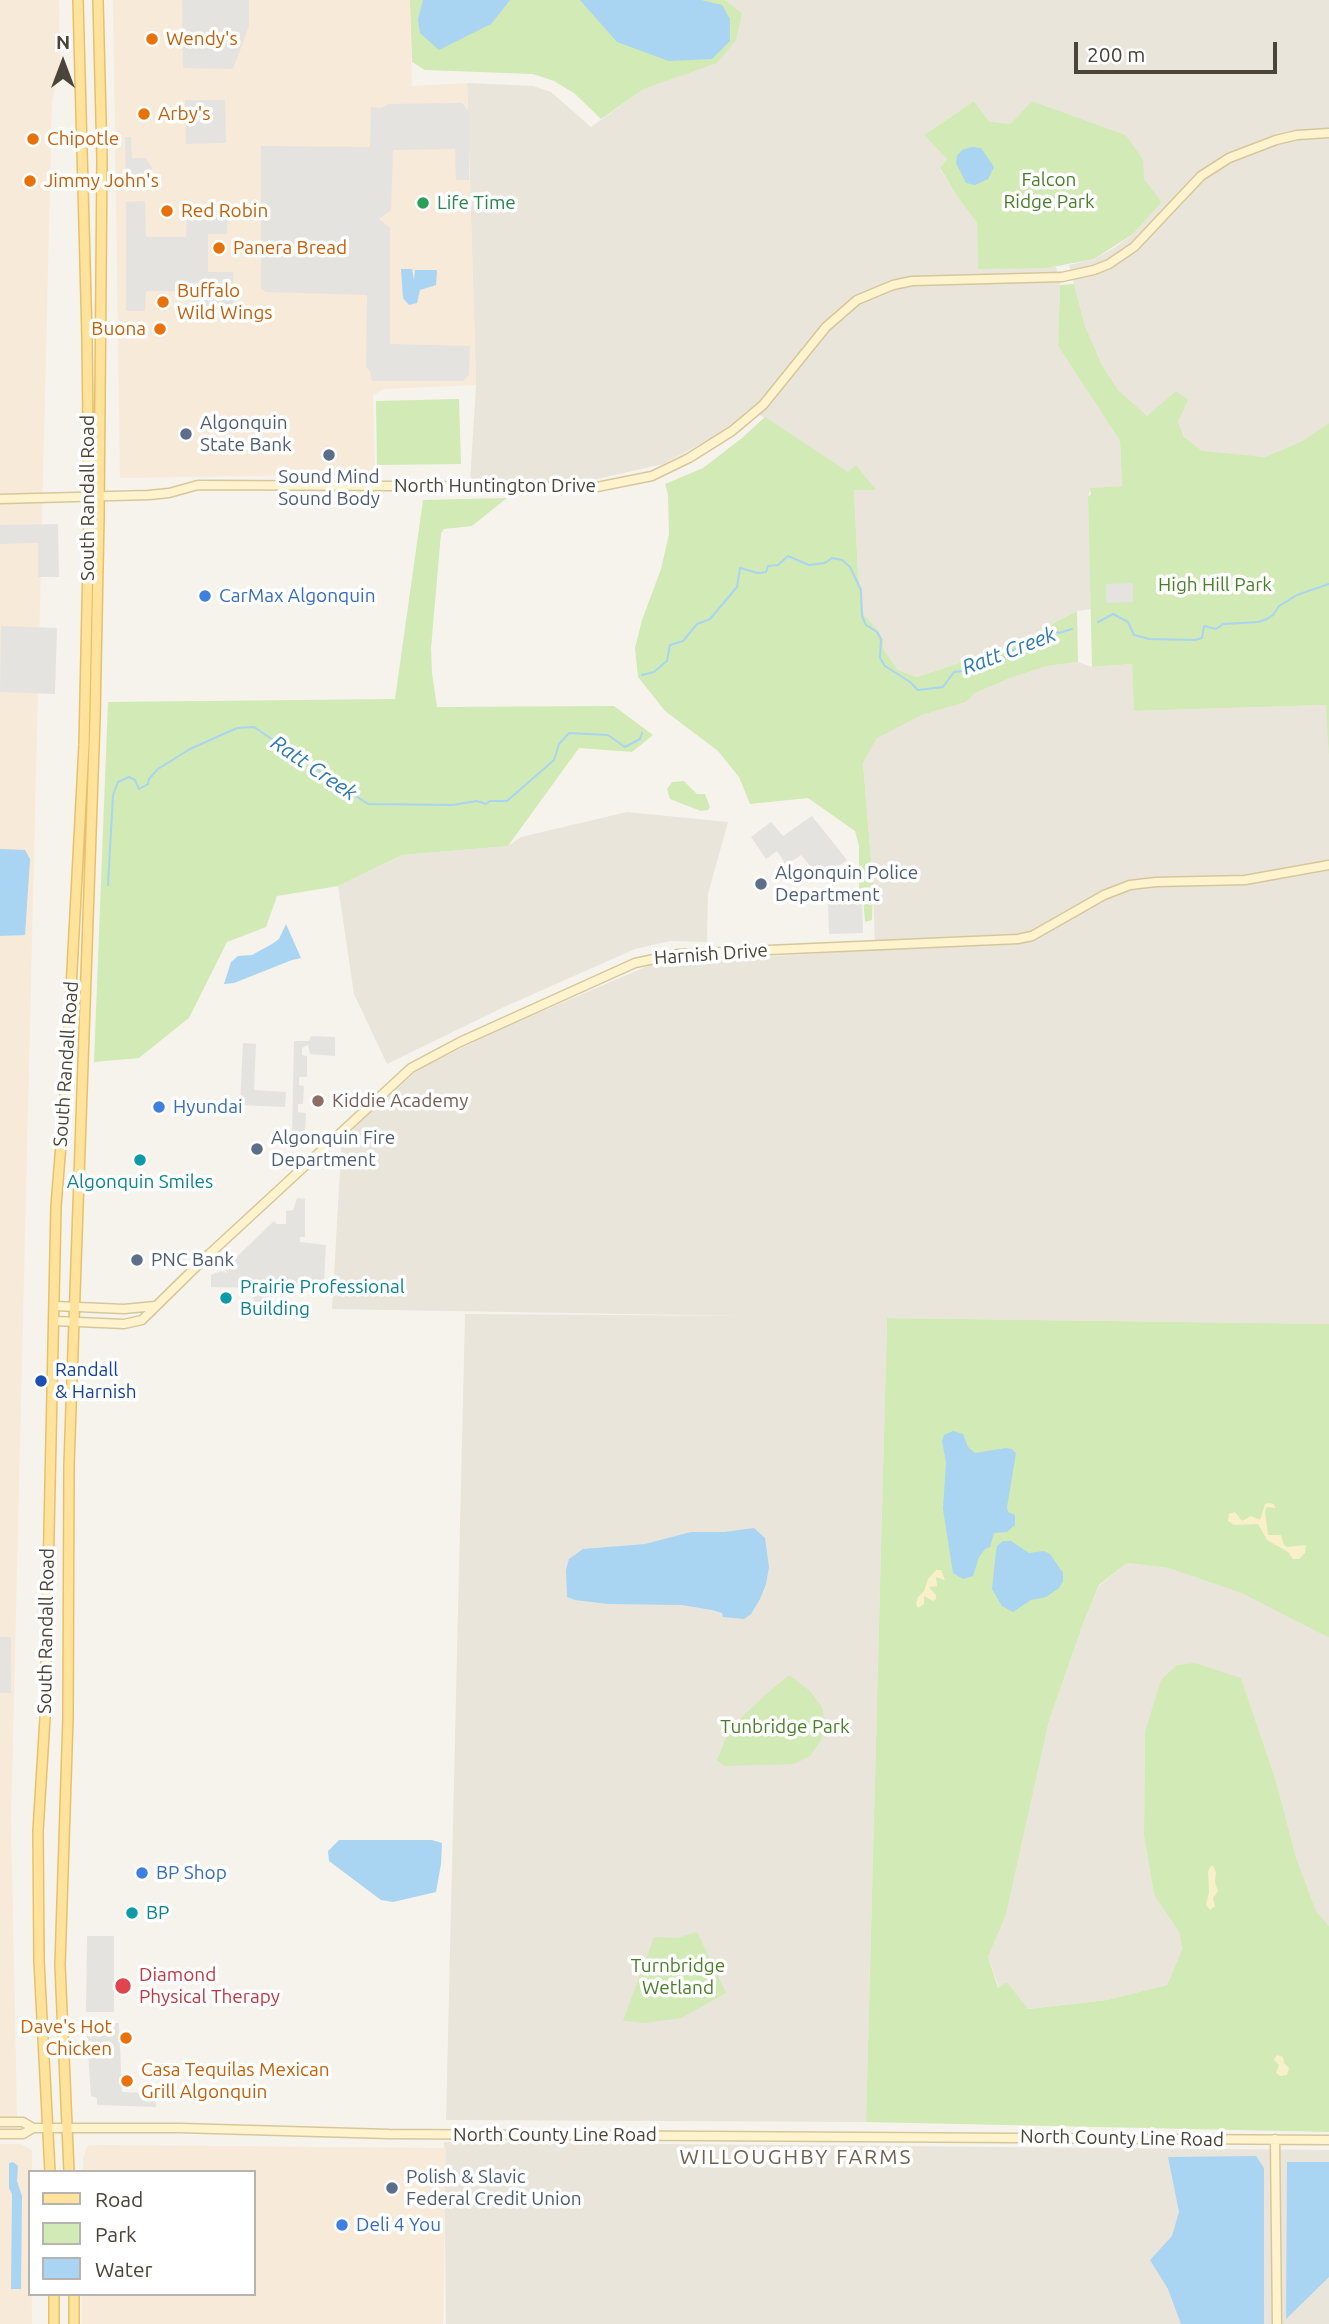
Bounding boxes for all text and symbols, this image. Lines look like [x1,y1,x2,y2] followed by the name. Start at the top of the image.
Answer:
[28,28,98,98] north arrow
[166,28,238,50] place label: Wendy's
[1077,28,1280,72] scale bar
[56,31,70,53] text: N
[144,31,160,47] marker: Wendy's
[1087,42,1145,66] text: 200 m
[158,103,211,125] place label: Arby's
[136,106,152,122] marker: Arby's
[47,128,119,150] place label: Chipotle
[25,131,41,147] marker: Chipotle
[1003,169,1095,213] park label: Falcon Ridge Park
[44,170,159,192] place label: Jimmy John's
[22,173,38,189] marker: Jimmy John's
[437,192,516,214] place label: Life Time
[415,195,431,211] marker: Life Time
[181,200,268,222] place label: Red Robin
[159,203,175,219] marker: Red Robin
[233,237,347,259] place label: Panera Bread
[211,240,227,256] marker: Panera Bread
[177,280,273,324] place label: Buffalo Wild Wings
[155,294,171,310] marker: Buffalo Wild Wings
[91,318,146,340] place label: Buona
[152,321,168,337] marker: Buona
[200,412,292,456] place label: Algonquin State Bank
[77,415,99,581] street label: South Randall Road
[178,426,194,442] marker: Algonquin State Bank
[321,447,337,463] marker: Sound Mind Sound Body
[278,466,380,510] place label: Sound Mind Sound Body
[394,475,596,497] street label: North Huntington Drive
[1158,574,1272,596] park label: High Hill Park
[219,585,376,607] place label: CarMax Algonquin
[197,588,213,604] marker: CarMax Algonquin
[959,622,1059,680] water label: Ratt Creek
[266,730,362,806] water label: Ratt Creek
[775,862,918,906] place label: Algonquin Police Department
[753,876,769,892] marker: Algonquin Police Department
[653,939,769,969] street label: Harnish Drive
[49,980,83,1148] street label: South Randall Road
[332,1090,468,1112] place label: Kiddie Academy
[310,1093,326,1109] marker: Kiddie Academy
[173,1096,243,1118] place label: Hyundai
[151,1099,167,1115] marker: Hyundai
[271,1127,395,1171] place label: Algonquin Fire Department
[249,1141,265,1157] marker: Algonquin Fire Department
[132,1152,148,1168] marker: Algonquin Smiles
[67,1171,213,1193] place label: Algonquin Smiles
[151,1249,234,1271] place label: PNC Bank
[129,1252,145,1268] marker: PNC Bank
[240,1276,405,1320] place label: Prairie Professional Building
[218,1290,234,1306] marker: Prairie Professional Building
[55,1359,137,1403] place label: Randall & Harnish
[33,1373,49,1389] marker: Randall & Harnish
[33,1548,59,1714] street label: South Randall Road
[720,1716,850,1738] park label: Tunbridge Park
[156,1862,227,1884] place label: BP Shop
[134,1865,150,1881] marker: BP Shop
[146,1902,169,1924] place label: BP
[124,1905,140,1921] marker: BP
[631,1955,725,1999] park label: Turnbridge Wetland
[139,1964,280,2008] place label: Diamond Physical Therapy
[113,1976,133,1996] marker: Diamond Physical Therapy
[20,2016,112,2060] place label: Dave's Hot Chicken
[118,2030,134,2046] marker: Dave's Hot Chicken
[141,2059,329,2103] place label: Casa Tequilas Mexican Grill Algonquin
[119,2073,135,2089] marker: Casa Tequilas Mexican Grill Algonquin
[453,2124,657,2146] street label: North County Line Road
[1020,2125,1224,2151] street label: North County Line Road
[682,2144,910,2170] district label: WILLOUGHBY FARMS
[406,2166,582,2210] place label: Polish & Slavic Federal Credit Union
[28,2170,256,2296] legend
[384,2180,400,2196] marker: Polish & Slavic Federal Credit Union
[95,2187,143,2211] text: Road
[356,2214,441,2236] place label: Deli 4 You
[334,2217,350,2233] marker: Deli 4 You
[95,2222,137,2246] text: Park
[95,2257,153,2281] text: Water

